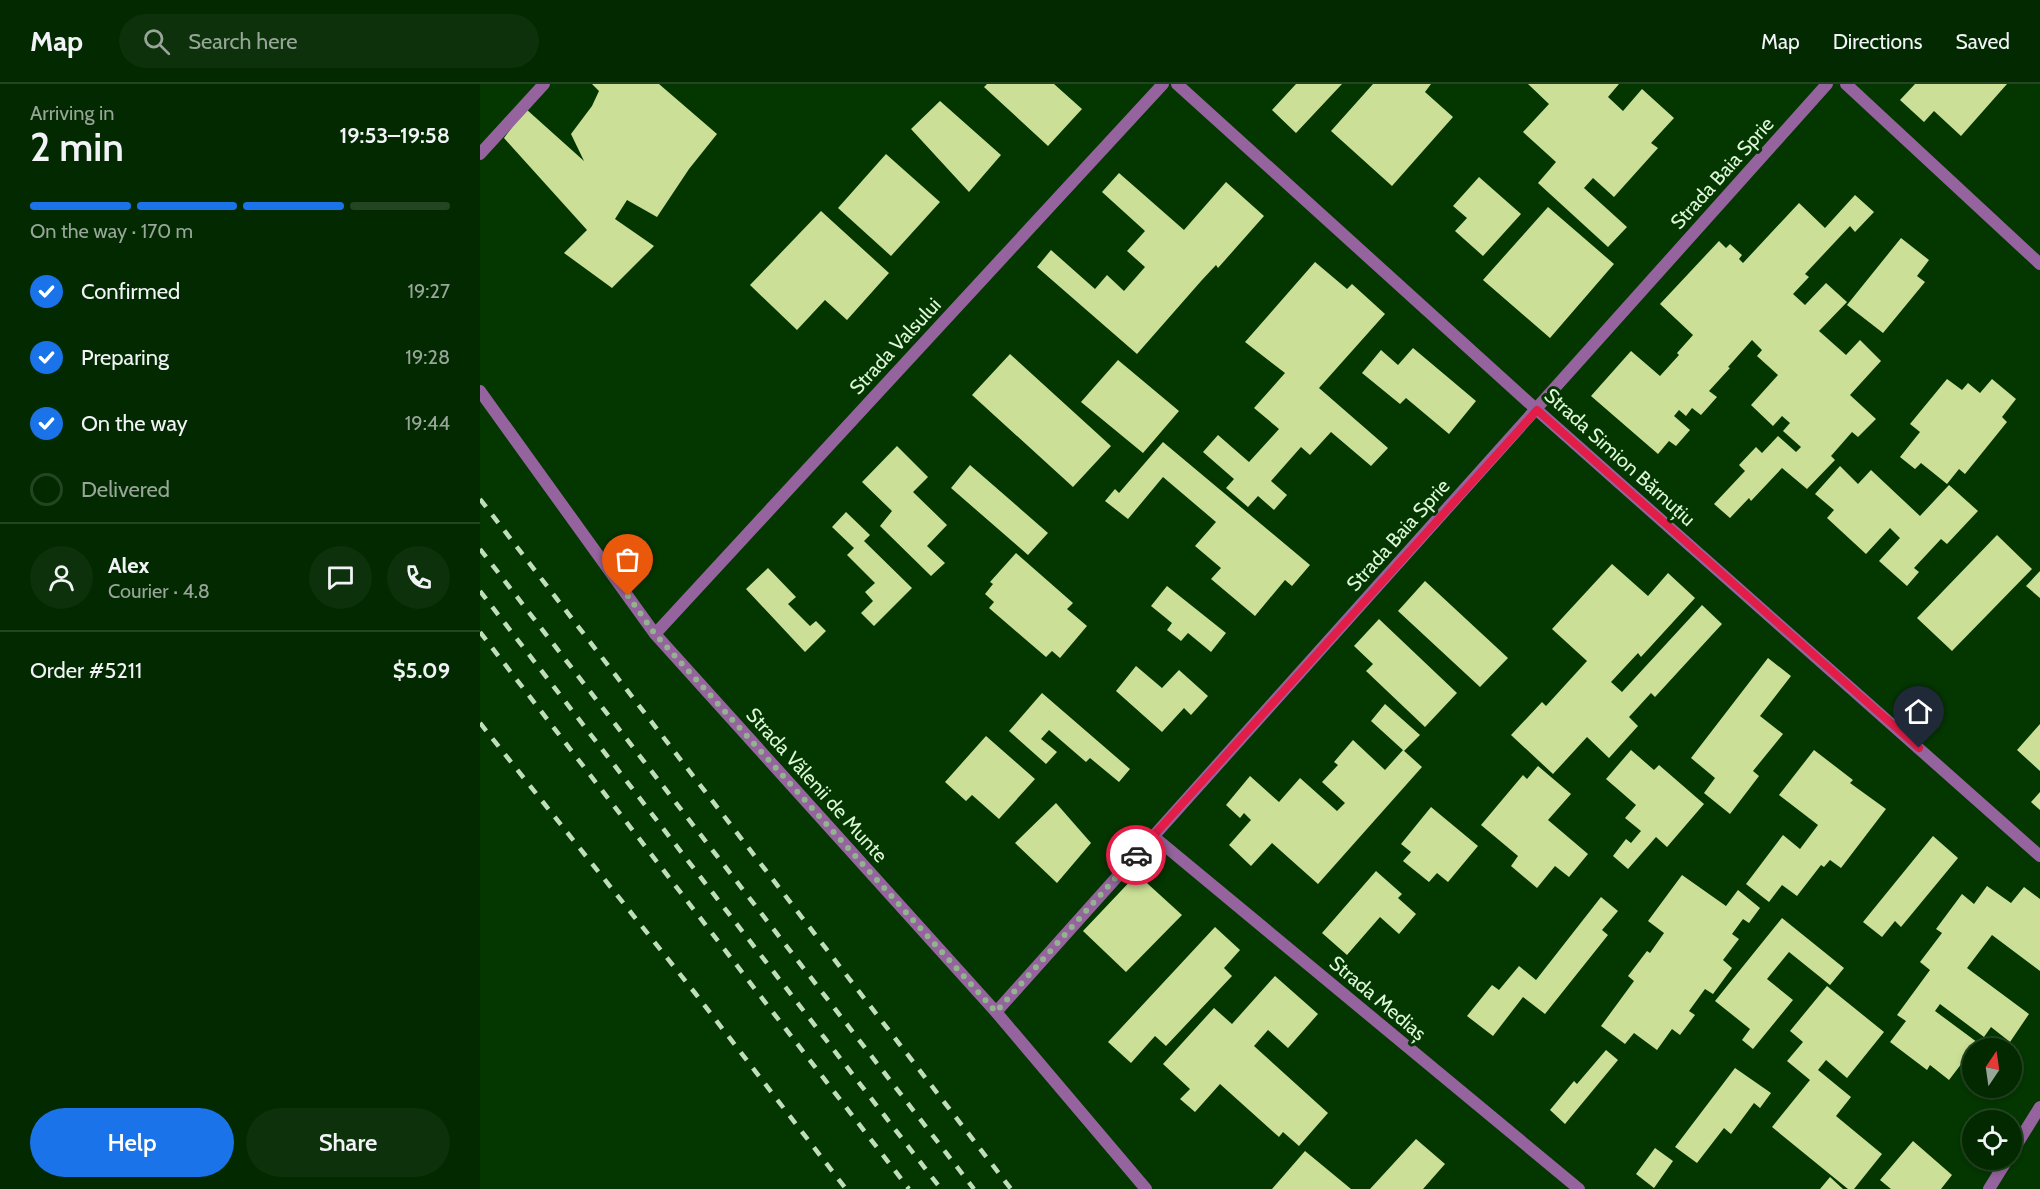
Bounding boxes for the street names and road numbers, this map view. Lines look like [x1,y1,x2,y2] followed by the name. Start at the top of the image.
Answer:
[1665,112,1779,234] street label: Strada Baia Sprie
[844,293,946,399] street label: Strada Valsului
[1539,383,1700,532] street label: Strada Simion Bărnuțiu
[1341,474,1455,596] street label: Strada Baia Sprie
[741,703,893,867] street label: Strada Vălenii de Munte
[1324,951,1431,1046] street label: Strada Mediaș

